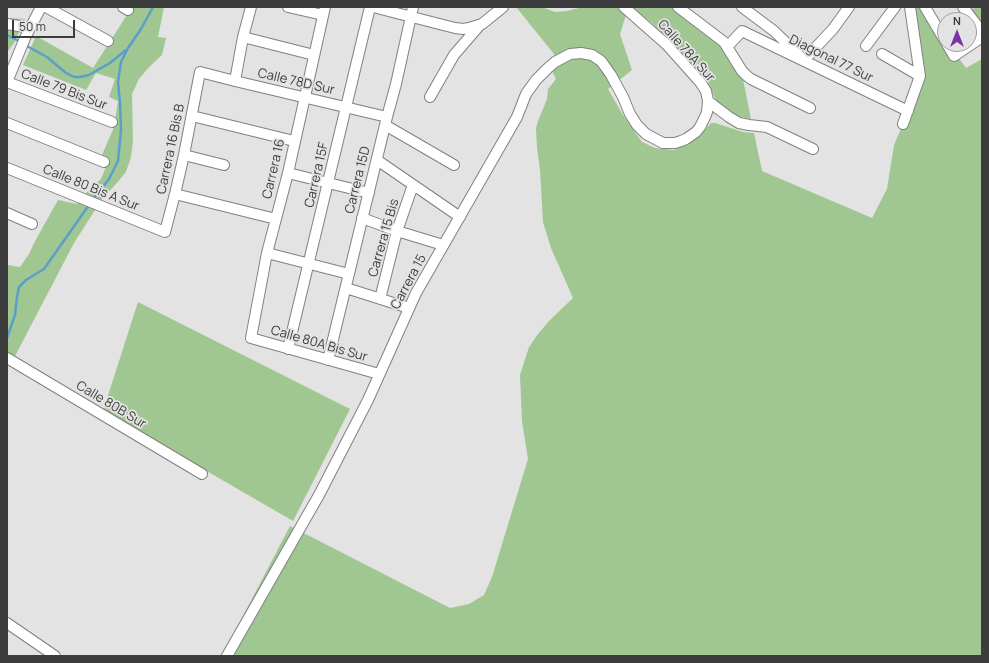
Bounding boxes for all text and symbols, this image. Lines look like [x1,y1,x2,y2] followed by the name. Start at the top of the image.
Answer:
[14,12,77,38] scale bar
[937,12,977,52] north arrow
[953,13,961,28] text: N
[654,17,718,85] street label: Calle 78A Sur
[19,18,46,35] text: 50 m
[787,32,875,86] street label: Diagonal 77 Sur
[19,66,109,114] street label: Calle 79 Bis Sur
[256,66,336,98] street label: Calle 78D Sur
[154,103,188,195] street label: Carrera 16 Bis B
[260,138,288,200] street label: Carrera 16
[302,141,332,209] street label: Carrera 15F
[342,145,374,215] street label: Carrera 15D
[41,162,141,214] street label: Calle 80 Bis A Sur
[365,197,403,279] street label: Carrera 15 Bis
[388,252,430,312] street label: Carrera 15
[269,323,369,365] street label: Calle 80A Bis Sur
[73,378,149,432] street label: Calle 80B Sur

